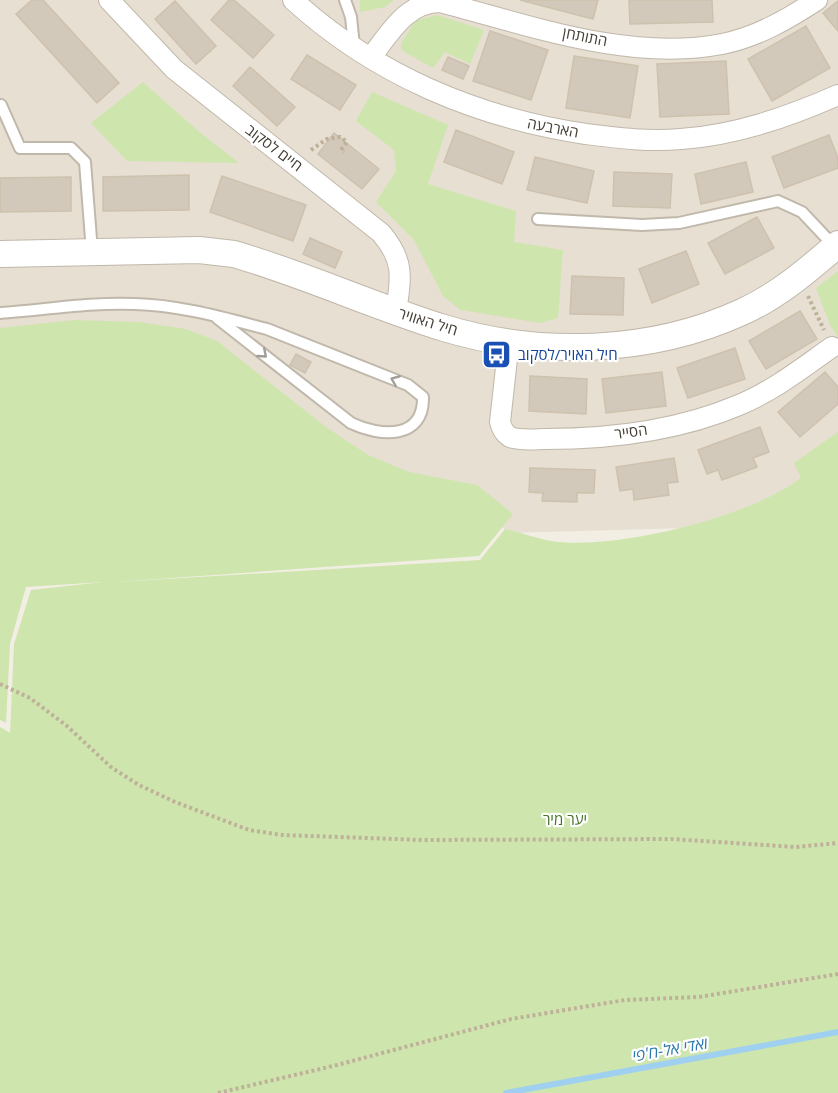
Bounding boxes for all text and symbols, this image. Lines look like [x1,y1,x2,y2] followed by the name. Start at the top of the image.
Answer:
[561,22,609,50] street label: התותחן
[526,112,581,142] street label: הארבעה
[242,119,307,175] street label: חיים לסקוב
[396,303,460,340] street label: חיל האוויר
[481,339,513,371] bus stop icon: חיל האויר/לסקוב
[518,344,618,364] place label: חיל האויר/לסקוב
[256,347,267,358] one-way arrow
[390,375,401,387] one-way arrow
[613,419,649,443] street label: הסייר
[543,809,587,829] park label: יער מיר
[631,1032,710,1066] water label: ואדי אל-ח'פי

